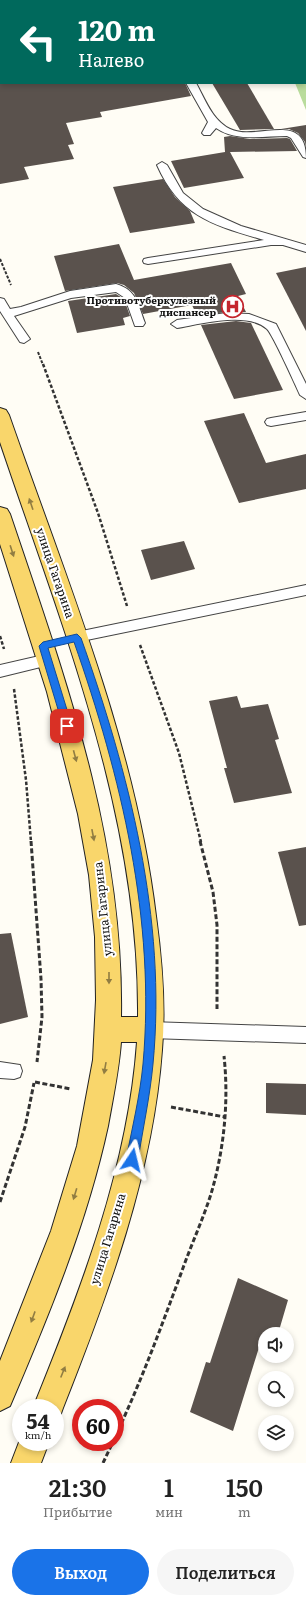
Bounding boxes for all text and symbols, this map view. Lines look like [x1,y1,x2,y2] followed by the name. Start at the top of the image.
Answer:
[78,8,155,50] text: 120 m
[12,16,64,68] icon: left
[78,46,144,73] text: Налево
[87,292,216,319] place label: Противотуберкулезный диспансер
[219,293,245,319] hospital icon: Противотуберкулезный диспансер
[27,497,33,509] one-way arrow
[32,525,80,621] street label: улица Гагарина
[9,545,15,557] one-way arrow
[50,709,84,743] pin
[56,715,78,737] icon: arrive
[72,750,78,762] one-way arrow
[91,829,97,841] one-way arrow
[88,860,116,957] street label: улица Гагарина
[106,972,112,985] one-way arrow
[102,1061,108,1074] one-way arrow
[111,1139,153,1181] position arrow
[72,1188,78,1200] one-way arrow
[85,1190,130,1287] street label: улица Гагарина
[29,1311,35,1323] one-way arrow
[258,1327,294,1451] map controls
[258,1327,294,1363] button: sound
[60,1365,66,1377] one-way arrow
[258,1371,294,1407] button: search
[72,1399,124,1451] speed limit sign: 60
[27,1405,49,1435] text: 54
[258,1415,294,1451] button: layers
[25,1427,51,1442] text: km/h
[49,1469,107,1504] text: 21:30
[164,1469,174,1504] text: 1
[226,1469,263,1504] text: 150
[43,1502,112,1521] text: Прибытие
[155,1502,183,1521] text: мин
[238,1502,251,1521] text: m
[12,1549,149,1595] button: Выход
[157,1549,294,1595] button: Поделиться

